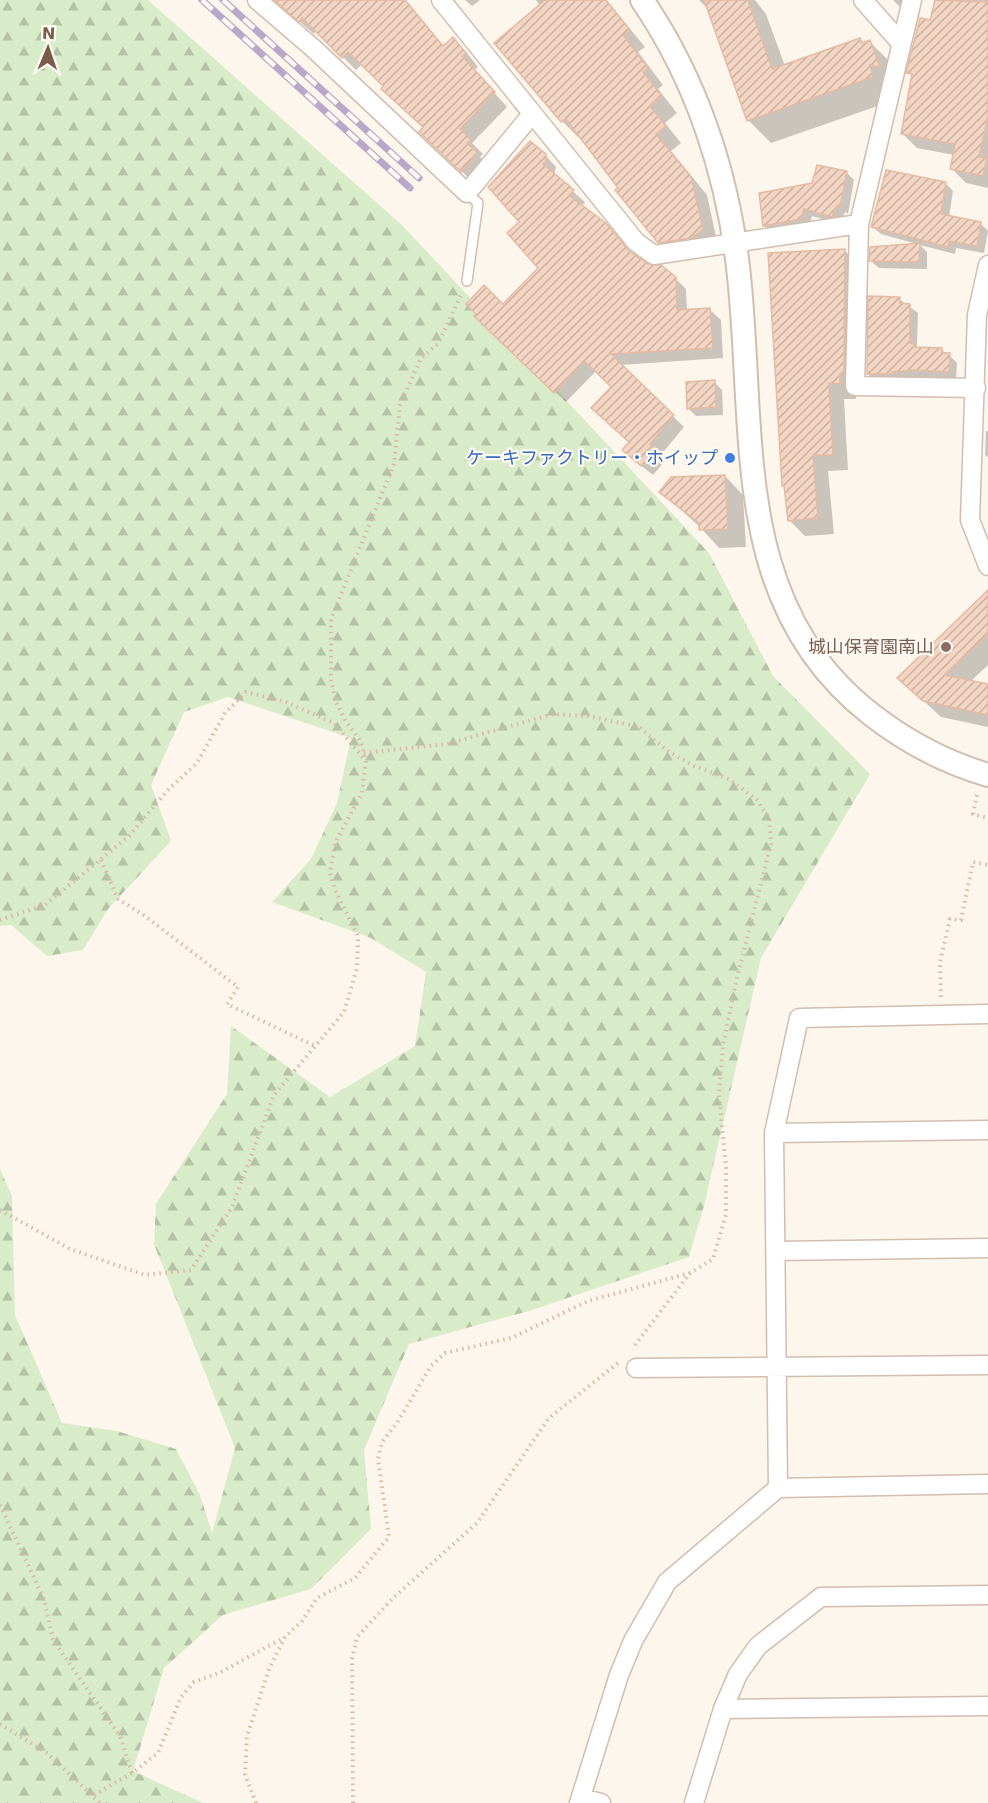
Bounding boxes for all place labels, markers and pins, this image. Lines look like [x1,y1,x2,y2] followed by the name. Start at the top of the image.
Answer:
[466,447,718,468] place label: ケーキファクトリー・ホイップ
[723,451,737,465] marker: ケーキファクトリー・ホイップ
[808,636,934,657] place label: 城山保育園南山
[939,640,953,654] marker: 城山保育園南山

